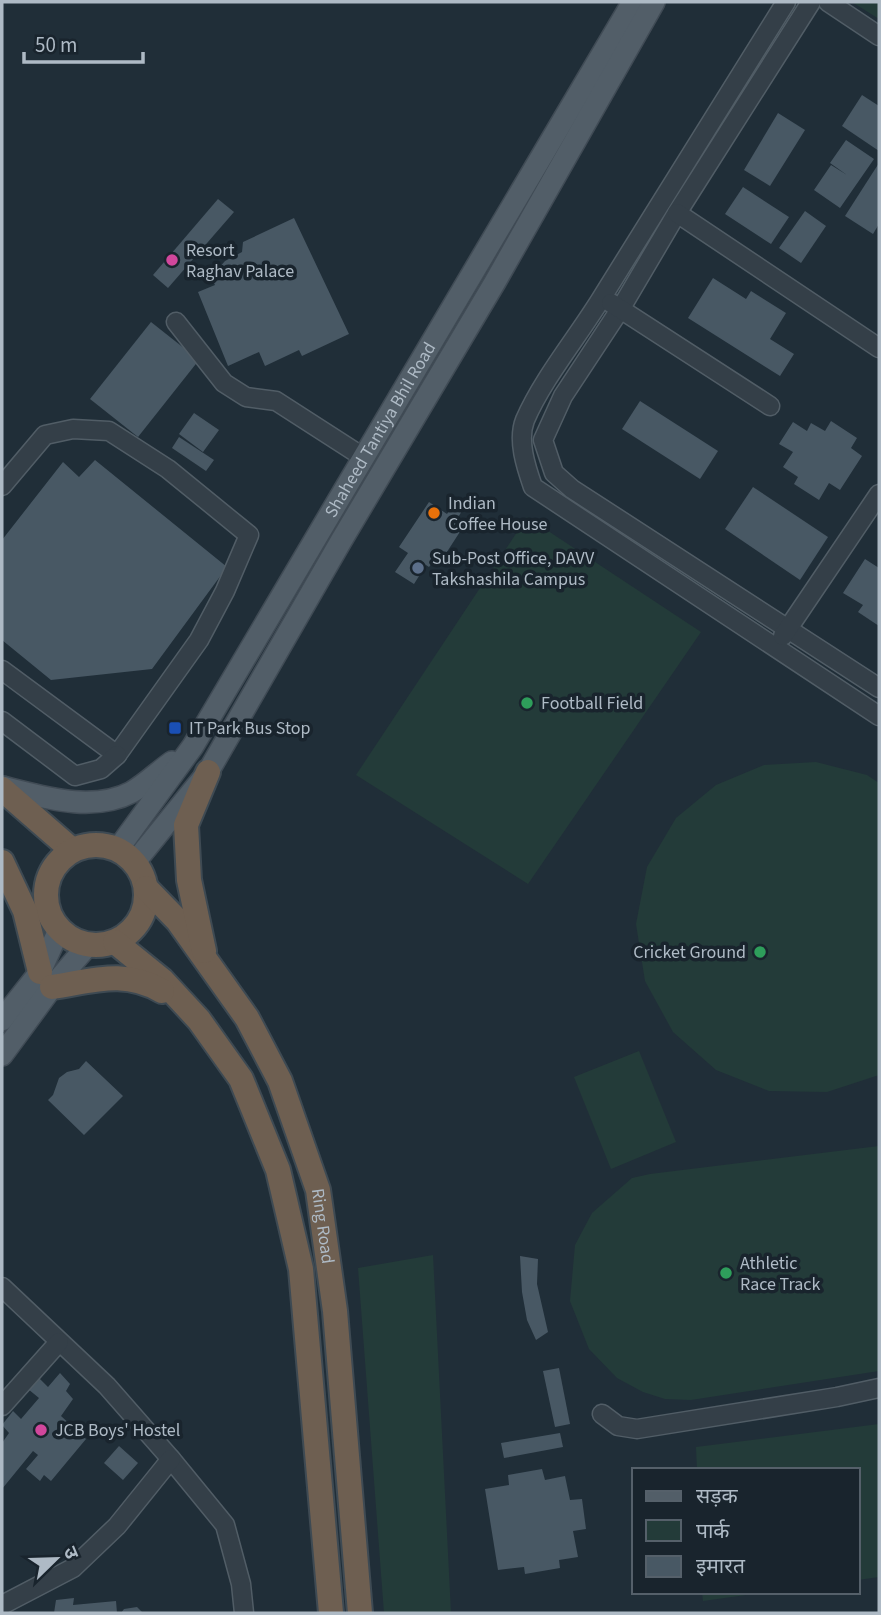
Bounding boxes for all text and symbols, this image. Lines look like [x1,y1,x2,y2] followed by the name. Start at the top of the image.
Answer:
[24,21,144,65] scale bar
[35,30,77,60] text: 50 m
[186,238,294,284] place label: Resort Raghav Palace
[164,252,180,268] marker: Resort Raghav Palace
[318,337,442,522] street label: Shaheed Tantiya Bhil Road
[448,491,547,537] place label: Indian Coffee House
[426,505,442,521] marker: Indian Coffee House
[432,546,595,592] place label: Sub-Post Office, DAVV Takshashila Campus
[410,560,426,576] marker: Sub-Post Office, DAVV Takshashila Campus
[541,691,643,716] place label: Football Field
[519,695,535,711] marker: Football Field
[189,716,311,741] place label: IT Park Bus Stop
[167,720,183,736] marker: IT Park Bus Stop
[633,940,746,965] place label: Cricket Ground
[752,944,768,960] marker: Cricket Ground
[305,1187,341,1265] street label: Ring Road
[740,1251,821,1297] place label: Athletic Race Track
[718,1265,734,1281] marker: Athletic Race Track
[55,1418,180,1443] place label: JCB Boys' Hostel
[33,1422,49,1438] marker: JCB Boys' Hostel
[632,1468,860,1594] legend
[696,1481,738,1511] text: सड़क
[696,1516,730,1546] text: पार्क
[21,1524,91,1594] north arrow
[56,1543,85,1564] text: उ
[696,1551,746,1581] text: इमारत

